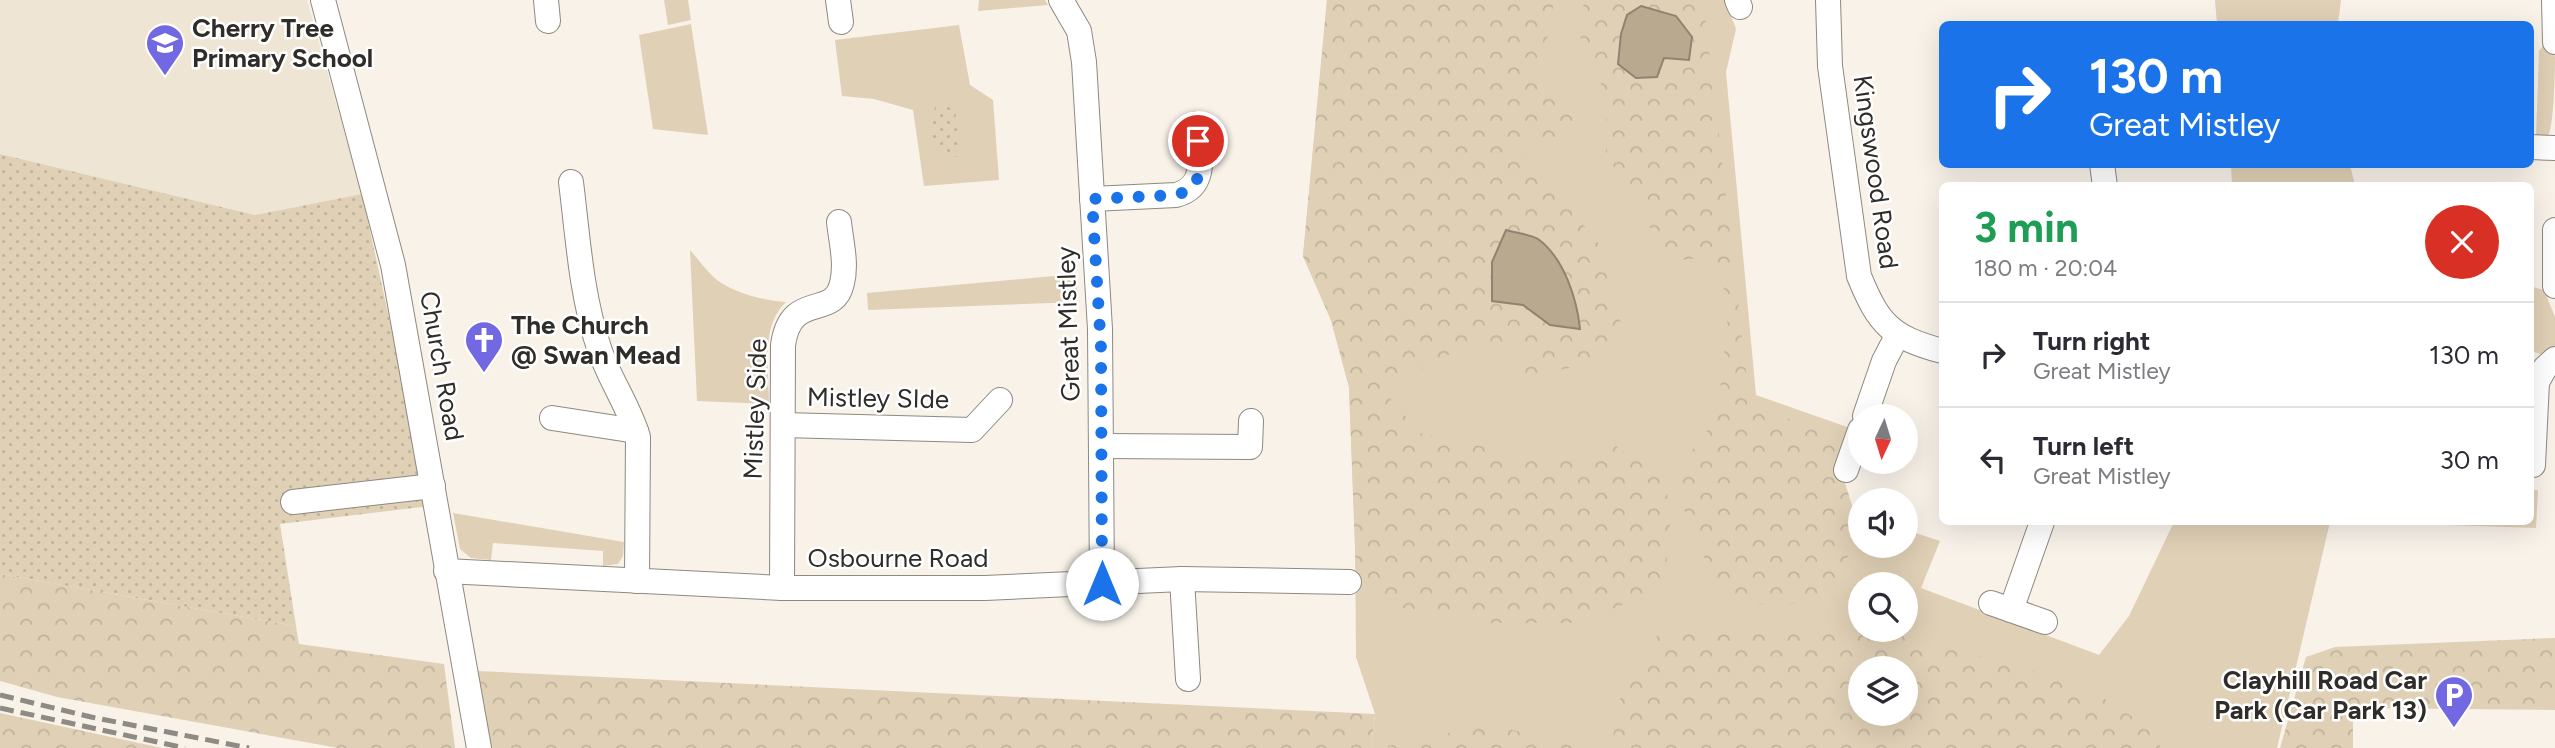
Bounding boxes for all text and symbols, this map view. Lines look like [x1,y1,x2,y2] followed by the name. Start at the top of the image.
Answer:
[192,12,373,74] place label: Cherry Tree Primary School
[144,22,186,77] school or university icon: Cherry Tree Primary School
[2089,46,2223,105] text: 130 m
[1974,49,2065,140] icon: right
[1847,73,1905,271] street label: Kingswood Road
[2089,106,2280,144] text: Great Mistley
[1168,111,1228,171] pin
[1179,122,1217,160] icon: arrive
[1974,202,2079,253] text: 3 min
[2425,205,2499,279] button: close
[1049,245,1087,402] street label: Great Mistley
[1974,254,2117,282] text: 180 m · 20:04
[413,289,471,443] street label: Church Road
[511,309,681,371] place label: The Church @ Swan Mead
[463,319,505,374] church icon: The Church @ Swan Mead
[2033,325,2150,357] text: Turn right
[1974,336,2012,374] icon: right
[737,338,773,480] street label: Mistley Side
[2429,339,2499,371] text: 130 m
[2033,357,2171,385] text: Great Mistley
[807,381,949,415] street label: Mistley SIde
[1848,404,1918,474] north arrow
[1848,404,1918,726] map controls
[2033,430,2134,462] text: Turn left
[1974,441,2012,479] icon: left
[2440,444,2499,476] text: 30 m
[2033,462,2171,490] text: Great Mistley
[1848,488,1918,558] button: sound
[808,542,988,574] street label: Osbourne Road
[1065,547,1139,621] position arrow
[1848,572,1918,642] button: search
[1848,656,1918,726] button: layers
[2214,664,2427,726] place label: Clayhill Road Car Park (Car Park 13)
[2433,674,2475,729] parking icon: Clayhill Road Car Park (Car Park 13)

